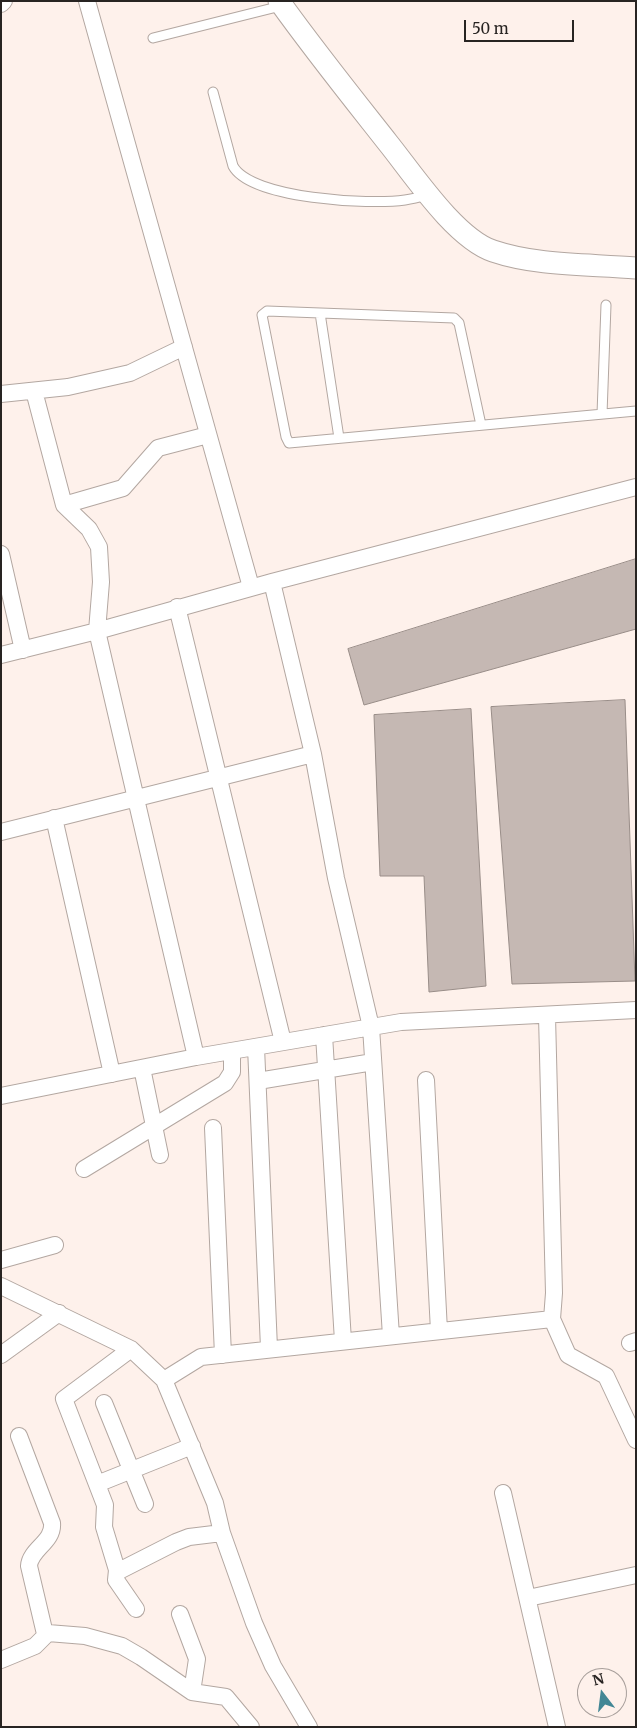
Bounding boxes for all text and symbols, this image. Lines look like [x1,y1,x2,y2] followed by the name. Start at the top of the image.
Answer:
[467,10,577,42] scale bar
[472,19,509,38] text: 50 m
[577,1668,627,1718] north arrow
[591,1669,606,1690] text: N

